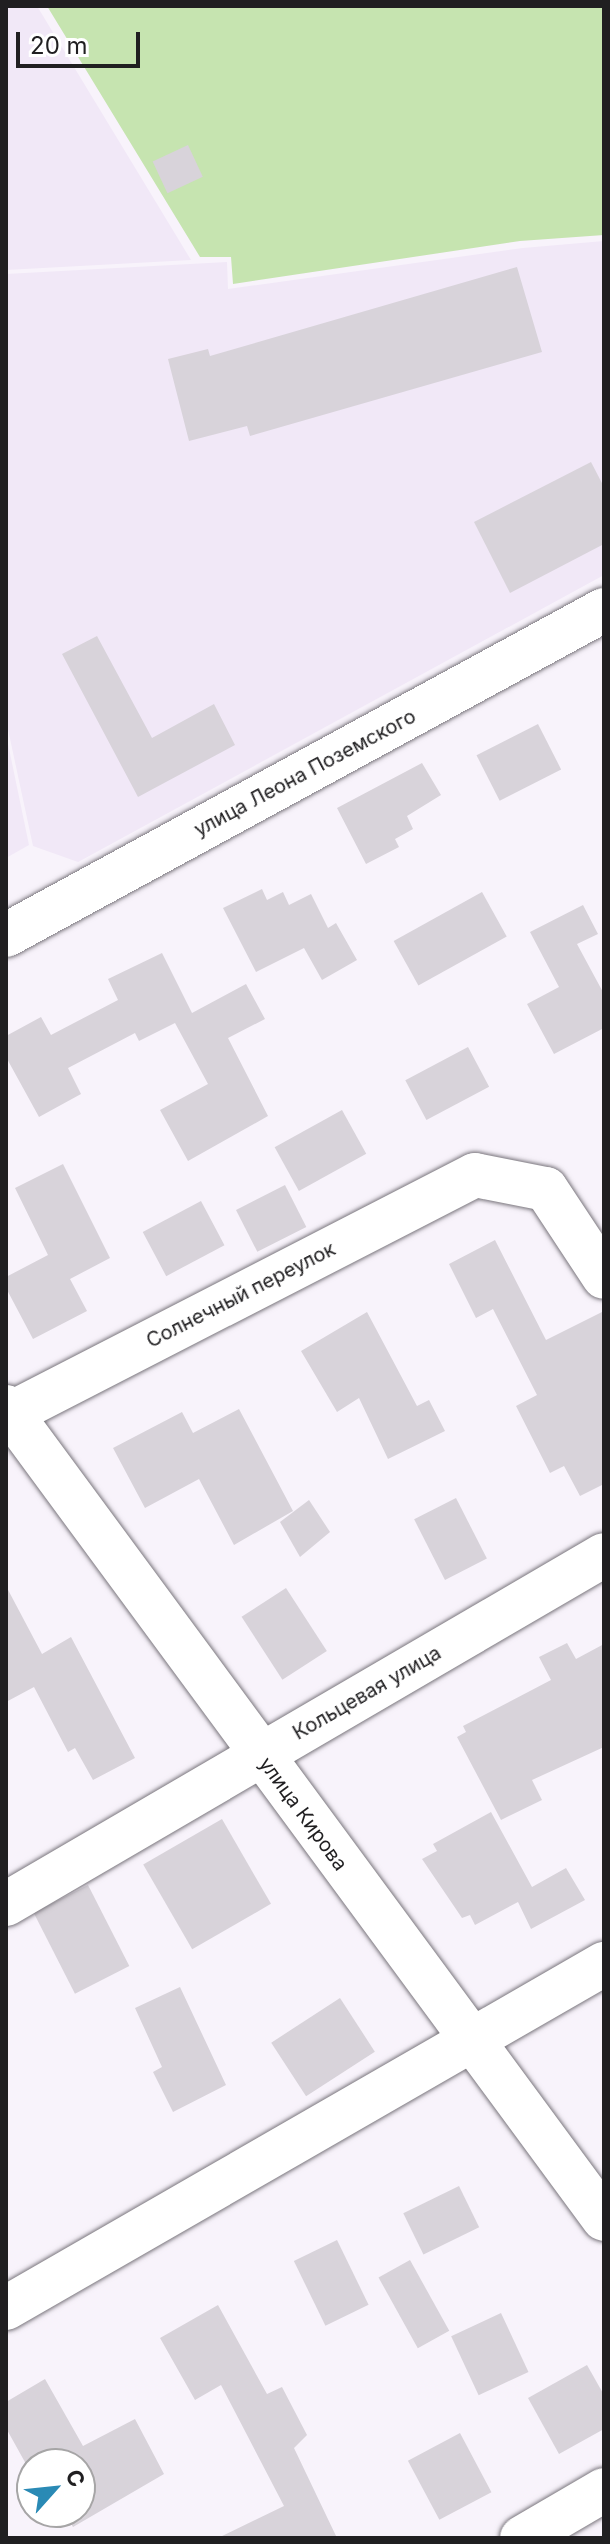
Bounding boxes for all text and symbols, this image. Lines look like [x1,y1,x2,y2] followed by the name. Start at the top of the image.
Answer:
[20,16,144,66] scale bar
[30,31,88,60] text: 20 m
[190,704,420,842] street label: улица Леона Поземского
[142,1237,340,1353] street label: Солнечный переулок
[289,1641,445,1745] street label: Кольцевая улица
[254,1753,352,1875] street label: улица Кирова
[16,2448,96,2528] north arrow
[60,2465,91,2491] text: С

